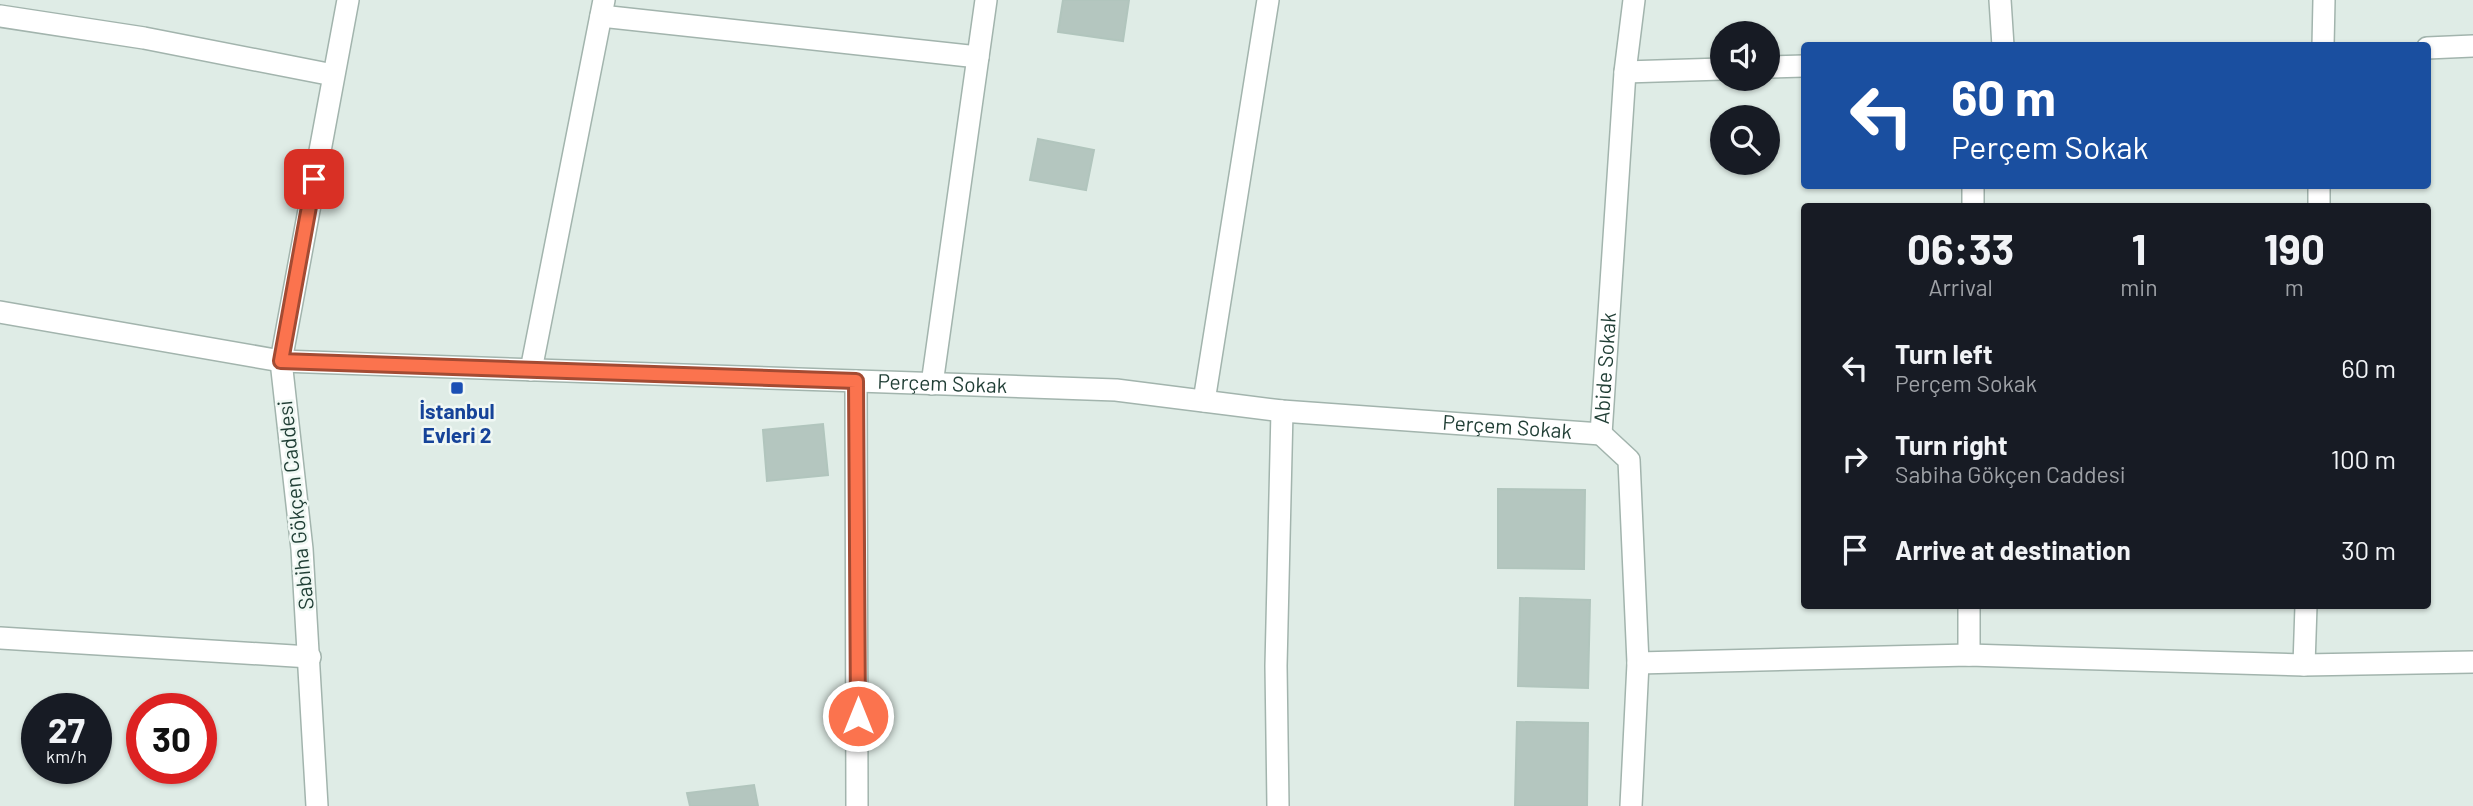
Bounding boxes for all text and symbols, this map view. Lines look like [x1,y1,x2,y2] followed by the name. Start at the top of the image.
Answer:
[1710,21,1780,175] map controls
[1710,21,1780,91] button: sound
[1951,67,2056,126] text: 60 m
[1836,70,1927,161] icon: left
[1710,105,1780,175] button: search
[1951,127,2149,165] text: Perçem Sokak
[284,149,344,209] pin
[295,160,333,198] icon: arrive
[1907,223,2014,273] text: 06:33
[2132,223,2146,273] text: 1
[2264,223,2325,273] text: 190
[1929,273,1993,301] text: Arrival
[2120,273,2158,301] text: min
[2285,273,2304,301] text: m
[1588,311,1620,425] street label: Abide Sokak
[1895,338,1993,369] text: Turn left
[1836,349,1874,387] icon: left
[2341,352,2396,383] text: 60 m
[877,368,1008,397] street label: Perçem Sokak
[1895,369,2037,397] text: Perçem Sokak
[449,380,465,396] marker: İstanbul Evleri 2
[419,398,495,447] place label: İstanbul Evleri 2
[271,399,318,611] street label: Sabiha Gökçen Caddesi
[1442,409,1573,443] street label: Perçem Sokak
[1895,429,2008,460] text: Turn right
[1836,440,1874,478] icon: right
[2331,443,2396,474] text: 100 m
[1895,460,2126,488] text: Sabiha Gökçen Caddesi
[1836,531,1874,569] icon: arrive
[1895,534,2131,565] text: Arrive at destination
[2341,534,2396,565] text: 30 m
[821,679,895,753] position arrow
[126,693,217,784] speed limit sign: 30
[48,708,85,750] text: 27
[46,745,87,767] text: km/h

